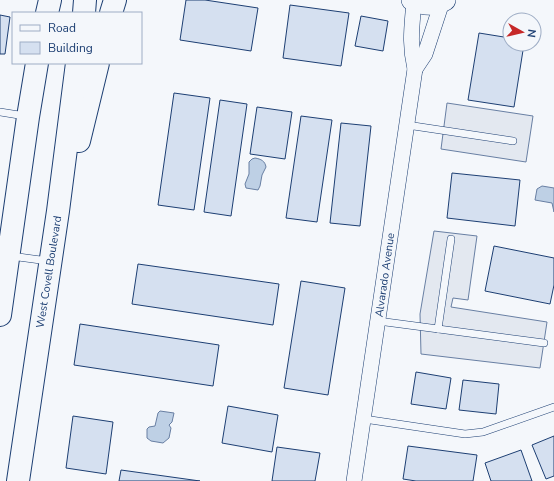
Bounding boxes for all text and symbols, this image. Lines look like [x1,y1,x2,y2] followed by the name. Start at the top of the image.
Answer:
[12,12,142,64] legend
[502,12,542,52] north arrow
[48,20,76,36] text: Road
[523,28,539,38] text: N
[48,40,93,56] text: Building
[33,215,65,329] street label: West Covell Boulevard
[372,232,398,318] street label: Alvarado Avenue

